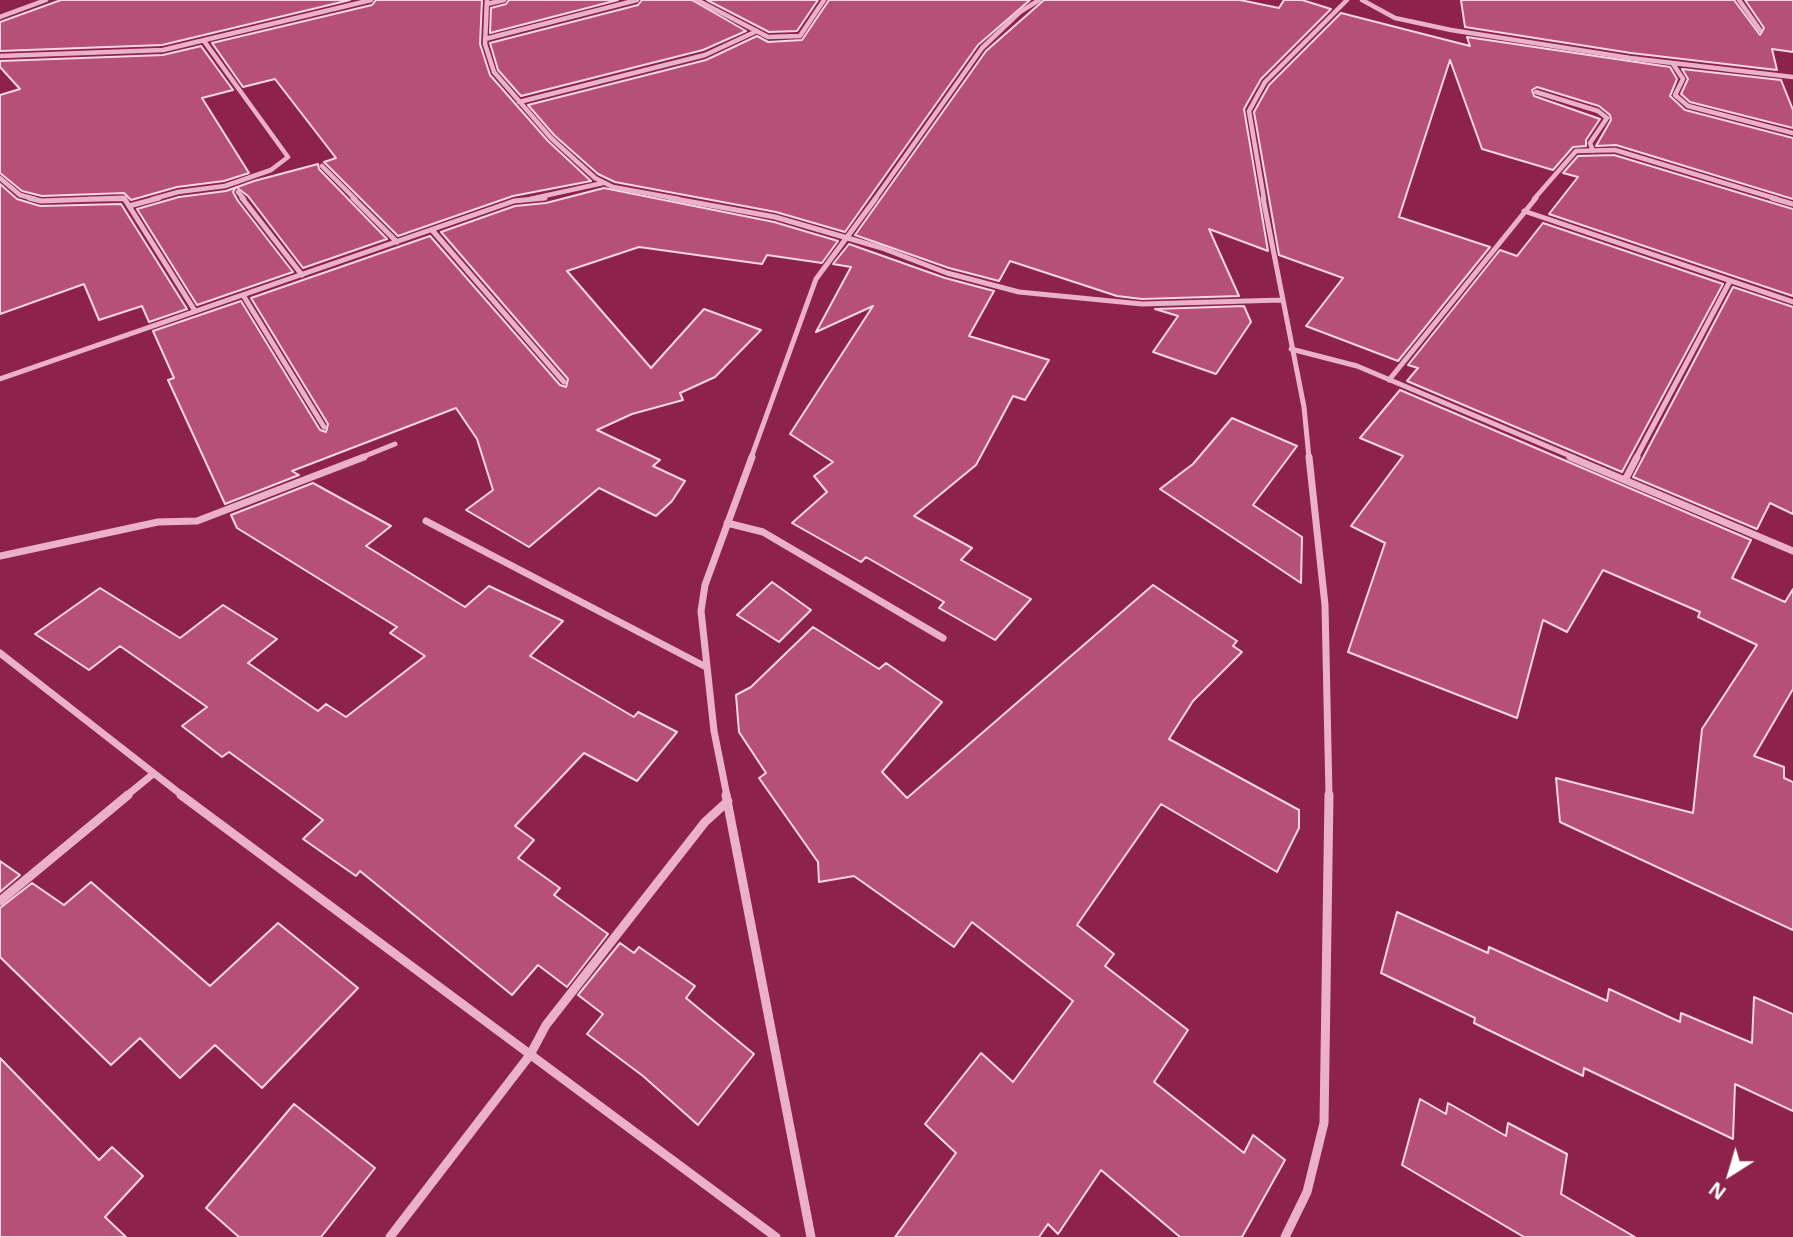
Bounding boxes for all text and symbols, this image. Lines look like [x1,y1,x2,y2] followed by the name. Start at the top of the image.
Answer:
[1695,1139,1765,1209] north arrow
[1703,1176,1731,1206] text: N

